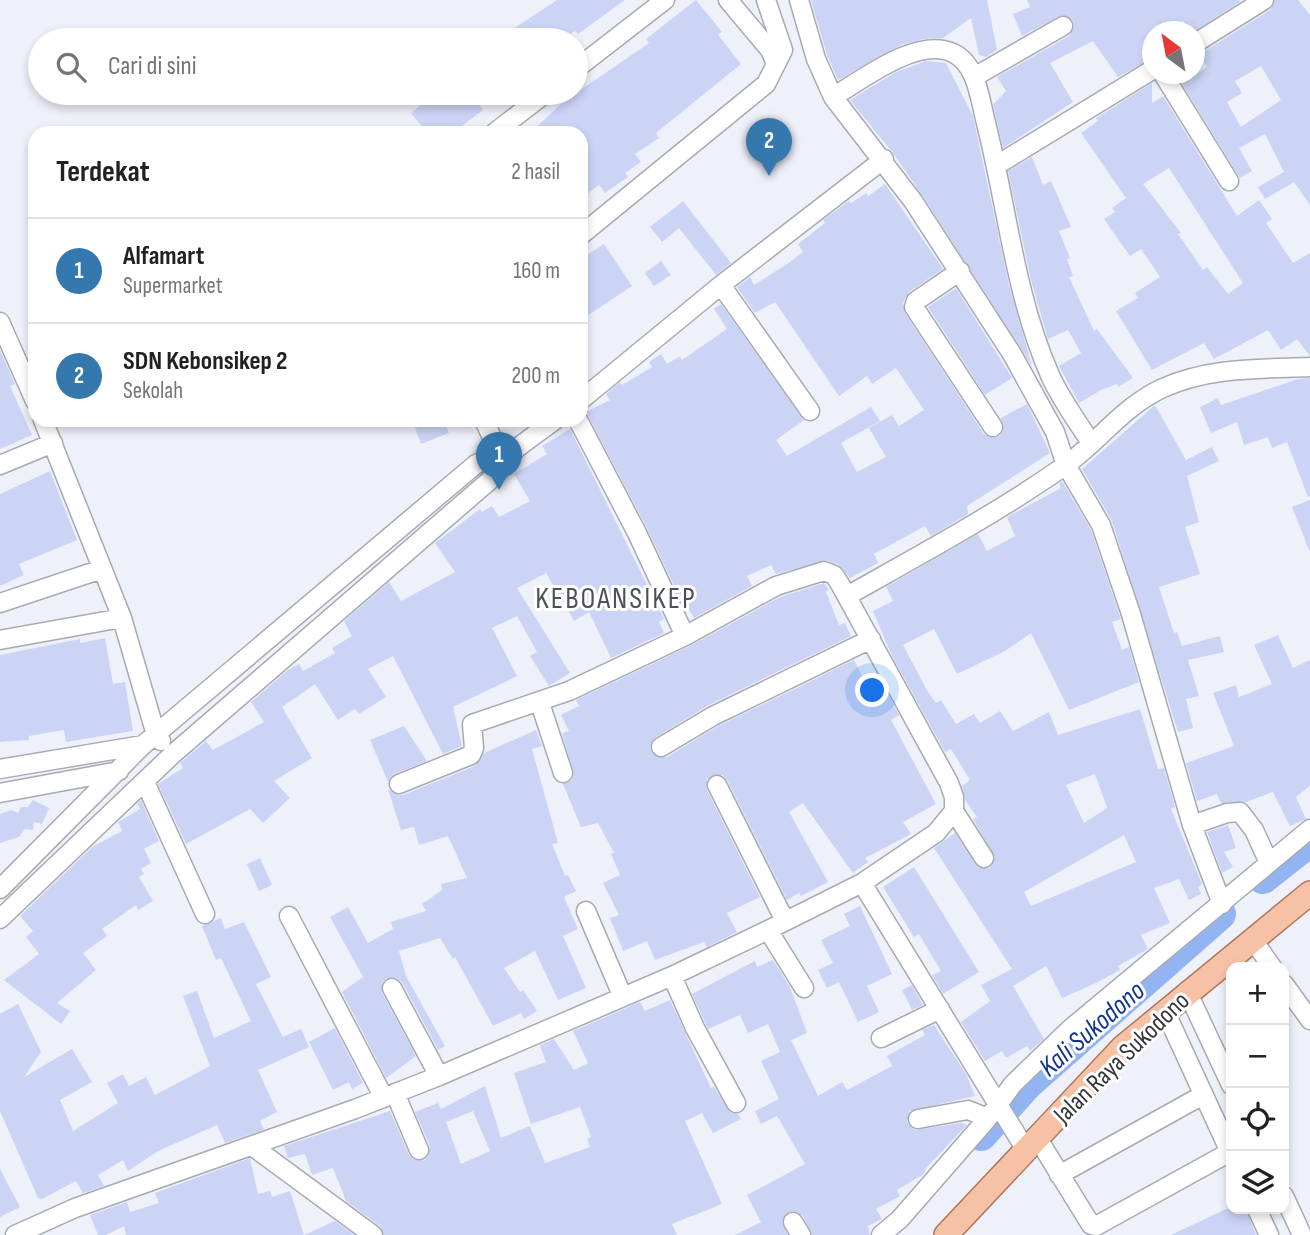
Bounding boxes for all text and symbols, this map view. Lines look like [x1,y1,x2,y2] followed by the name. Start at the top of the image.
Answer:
[1142,21,1205,84] north arrow
[28,28,588,105] search box
[52,48,90,86] icon: search
[108,51,197,82] text: Cari di sini
[746,118,792,176] pin: 2
[56,154,150,190] text: Terdekat
[511,158,560,186] text: 2 hasil
[123,241,204,272] text: Alfamart
[74,257,84,285] text: 1
[513,257,560,285] text: 160 m
[123,272,223,300] text: Supermarket
[123,346,287,377] text: SDN Kebonsikep 2
[74,362,84,390] text: 2
[512,362,560,390] text: 200 m
[123,377,183,405] text: Sekolah
[476,432,522,490] pin: 1
[535,581,697,617] district label: KEBOANSIKEP
[855,673,889,707] your location
[1226,962,1289,1214] map controls
[1226,962,1289,1025] button: +
[1033,974,1152,1084] water label: Kali Sukodono
[1047,986,1196,1131] street label: Jalan Raya Sukodono
[1226,1025,1289,1088] button: −
[1226,1088,1289,1151] button: locate
[1226,1151,1289,1214] button: layers

